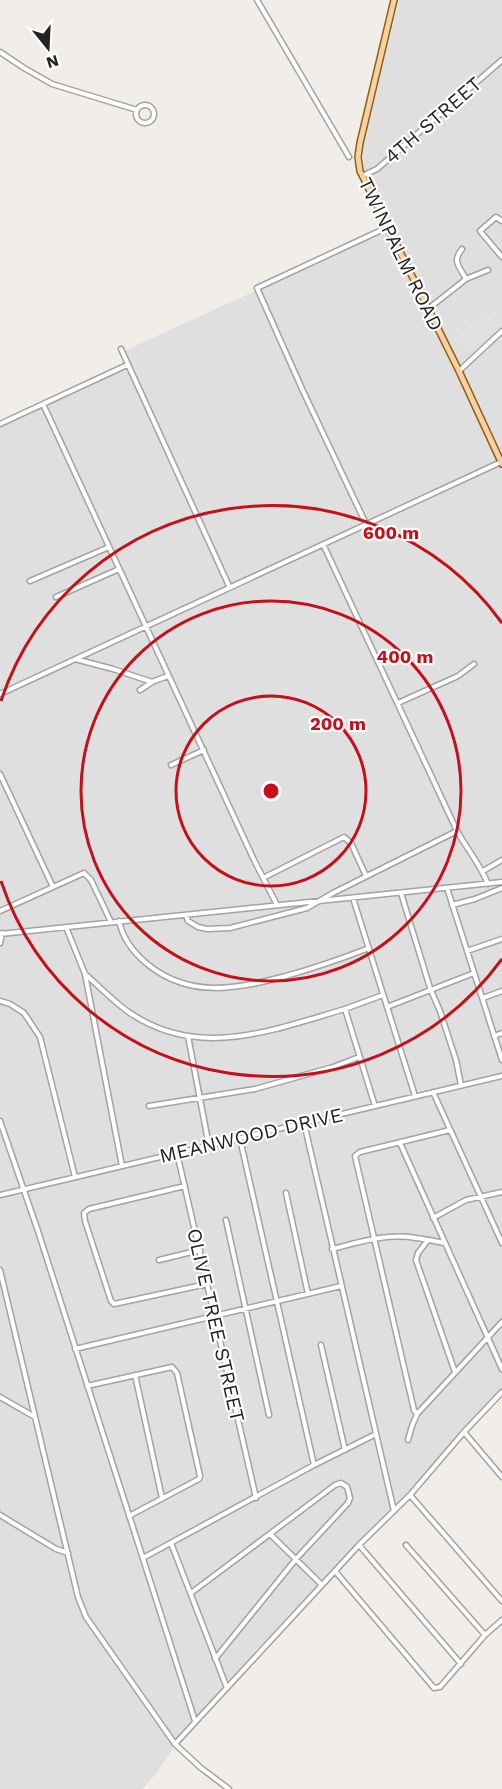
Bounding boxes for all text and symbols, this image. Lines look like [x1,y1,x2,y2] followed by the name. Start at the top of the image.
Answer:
[18,18,78,78] north arrow
[44,51,61,73] text: N
[380,71,486,169] street label: 4TH STREET
[353,173,449,335] street label: TWINPALM ROAD
[363,522,419,543] text: 600 m
[377,646,433,667] text: 400 m
[310,713,366,734] text: 200 m
[261,781,281,801] centre of rings
[157,1102,345,1168] street label: MEANWOOD DRIVE
[182,1226,250,1424] street label: OLIVE TREE STREET

